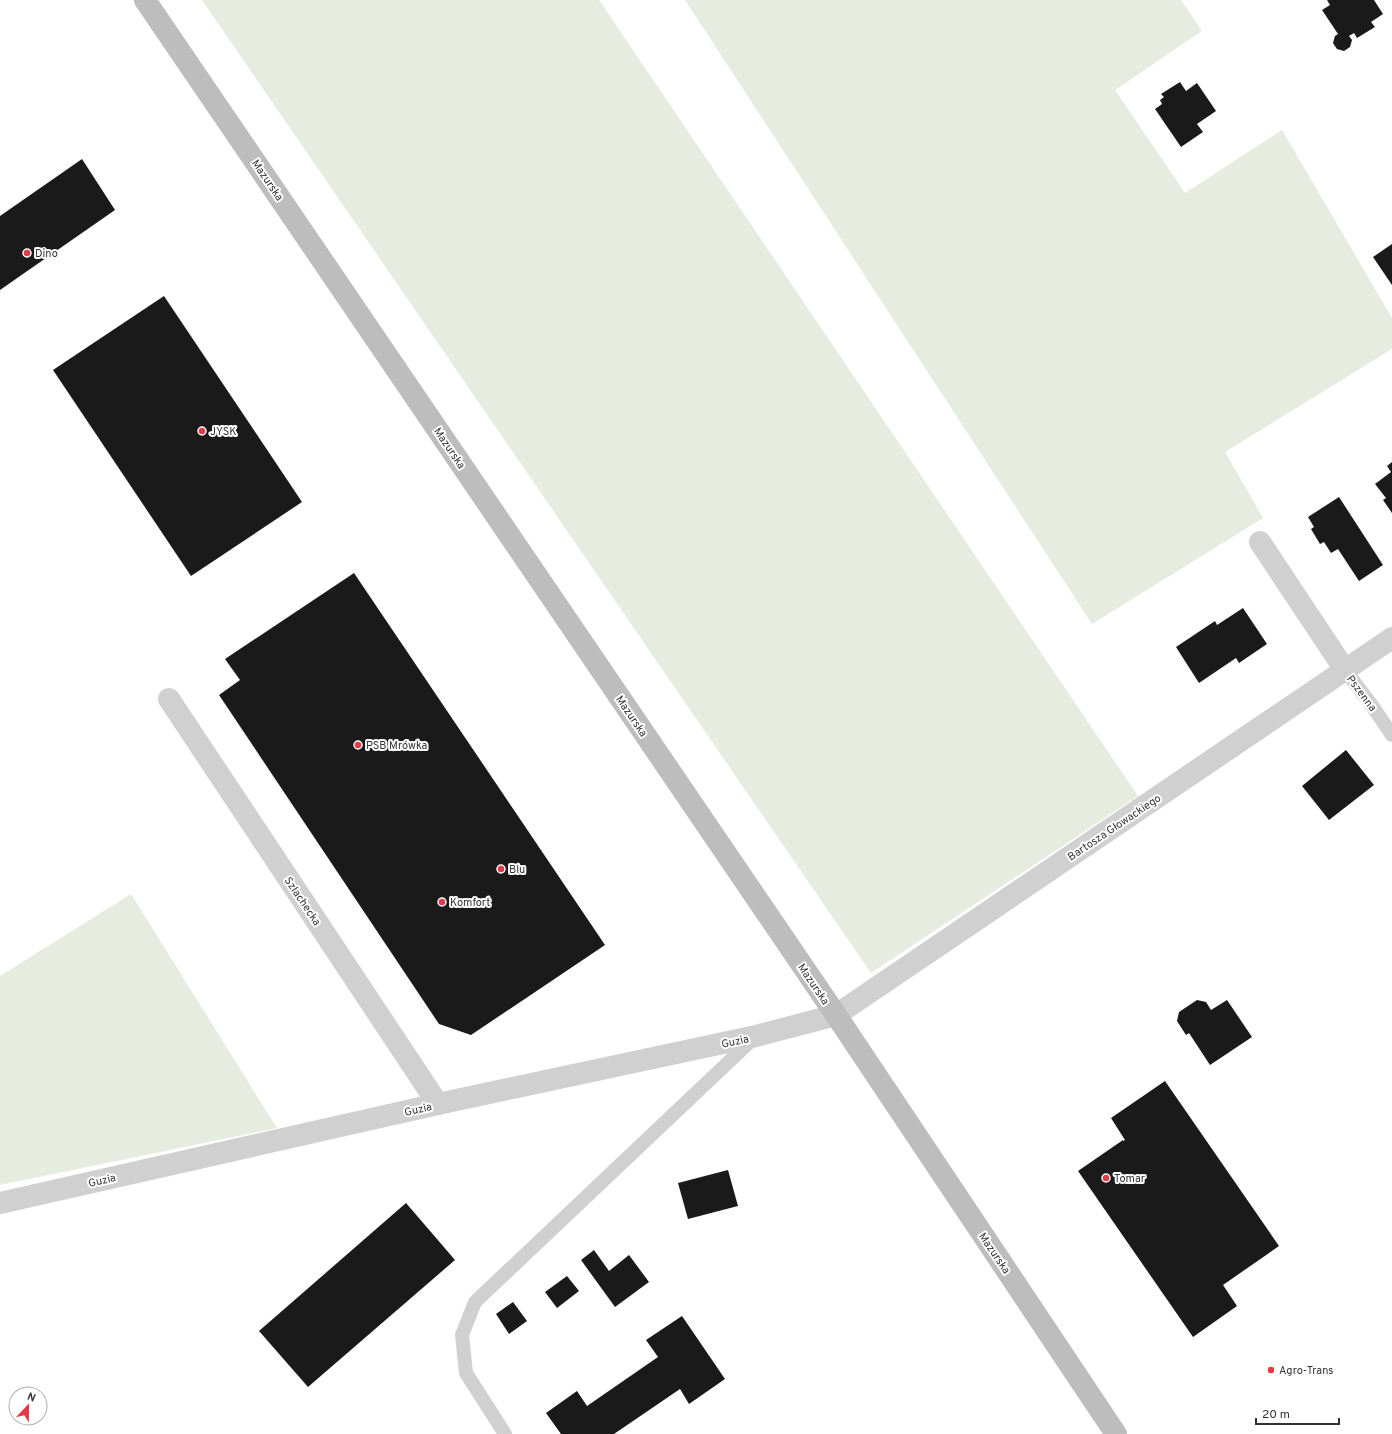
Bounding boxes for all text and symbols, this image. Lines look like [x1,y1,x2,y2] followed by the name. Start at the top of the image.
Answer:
[248,157,286,204] street label: Mazurska
[35,247,58,261] place label: Dino
[22,248,32,258] marker: Dino
[210,425,237,439] place label: JYSK
[430,425,468,472] street label: Mazurska
[197,426,207,436] marker: JYSK
[1343,673,1379,715] street label: Pszenna
[612,693,650,740] street label: Mazurska
[366,739,428,753] place label: PSB Mrówka
[353,740,363,750] marker: PSB Mrówka
[1065,791,1164,864] street label: Bartosza Głowackiego
[509,863,525,877] place label: Blu
[496,864,506,874] marker: Blu
[281,875,324,929] street label: Szlachecka
[450,896,490,910] place label: Komfort
[437,897,447,907] marker: Komfort
[794,961,832,1008] street label: Mazurska
[720,1032,751,1052] street label: Guzia
[403,1100,434,1120] street label: Guzia
[87,1171,118,1191] street label: Guzia
[1114,1172,1146,1186] place label: Tomar
[1101,1173,1111,1183] marker: Tomar
[975,1230,1013,1277] street label: Mazurska
[1279,1364,1333,1378] place label: Agro-Trans
[1266,1365,1276,1375] marker: Agro-Trans
[8,1386,48,1426] north arrow
[25,1390,38,1406] text: N
[1256,1400,1339,1426] scale bar
[1262,1407,1290,1423] text: 20 m

